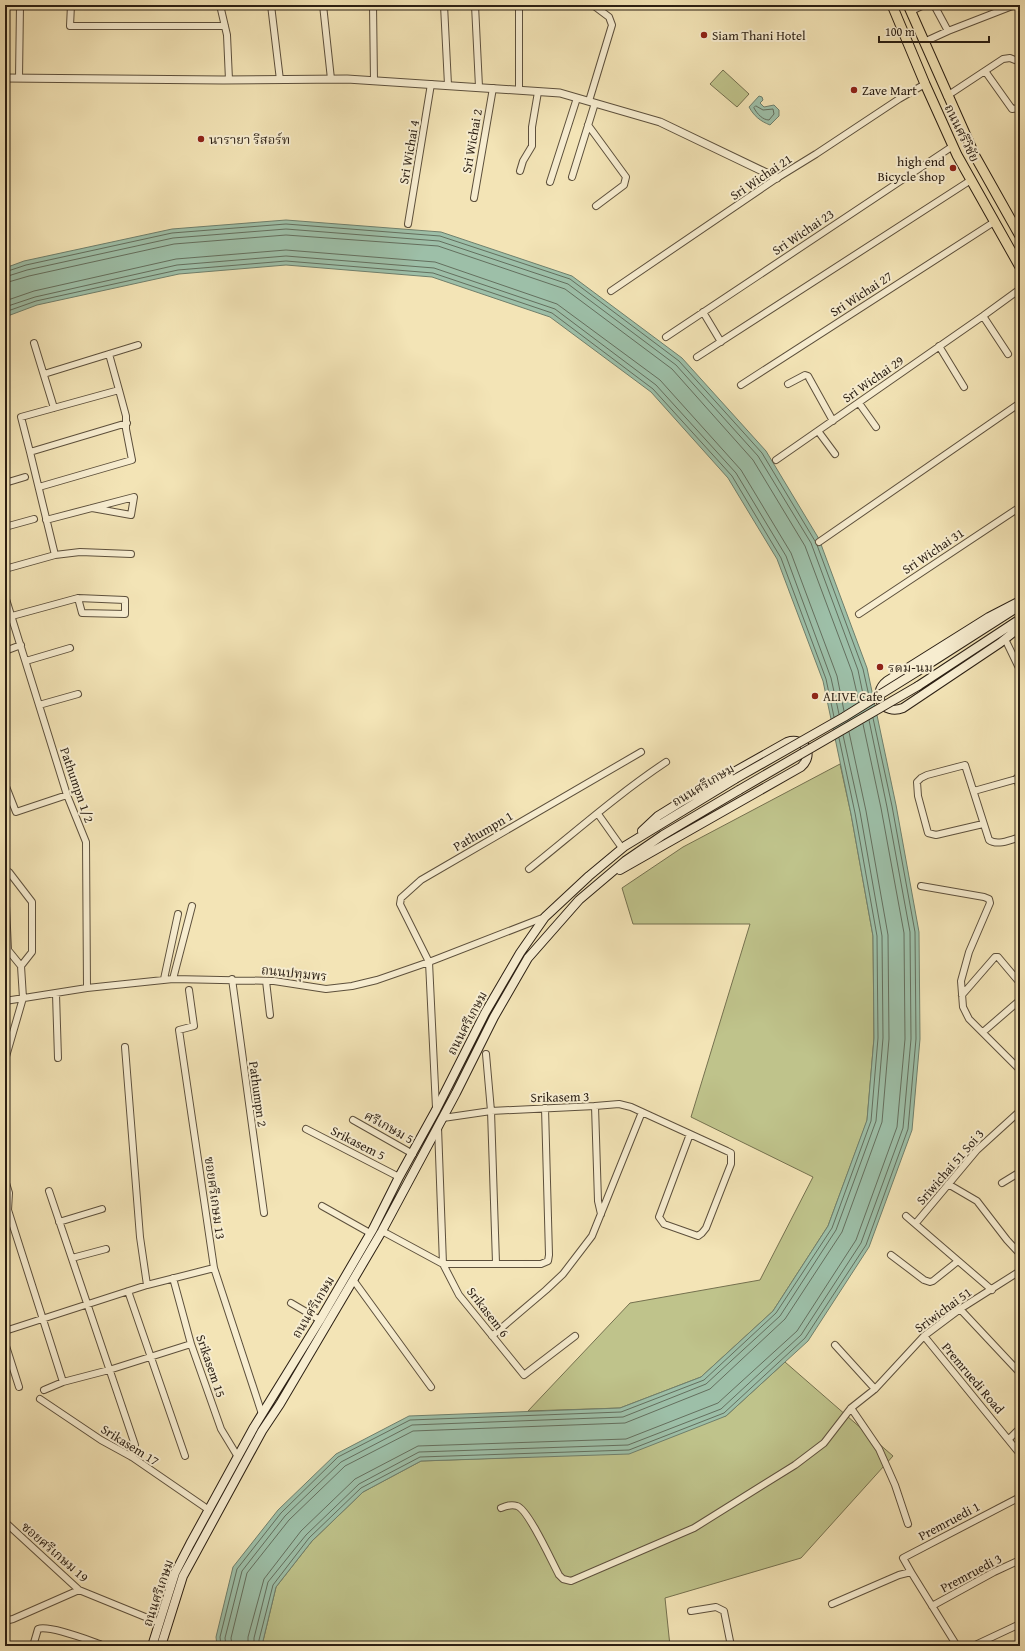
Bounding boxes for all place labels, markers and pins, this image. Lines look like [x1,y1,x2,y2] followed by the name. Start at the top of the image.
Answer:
[712,26,806,45] place label: Siam Thani Hotel
[699,30,709,40] marker: Siam Thani Hotel
[862,81,917,100] place label: Zave Mart
[849,85,859,95] marker: Zave Mart
[209,130,290,149] place label: นารายา รีสอร์ท
[196,134,206,144] marker: นารายา รีสอร์ท
[877,152,945,186] place label: high end Bicycle shop
[948,163,958,173] marker: high end Bicycle shop
[888,658,933,677] place label: รดม-นม
[875,662,885,672] marker: รดม-นม
[823,687,883,706] place label: ALIVE Cafe
[810,691,820,701] marker: ALIVE Cafe

